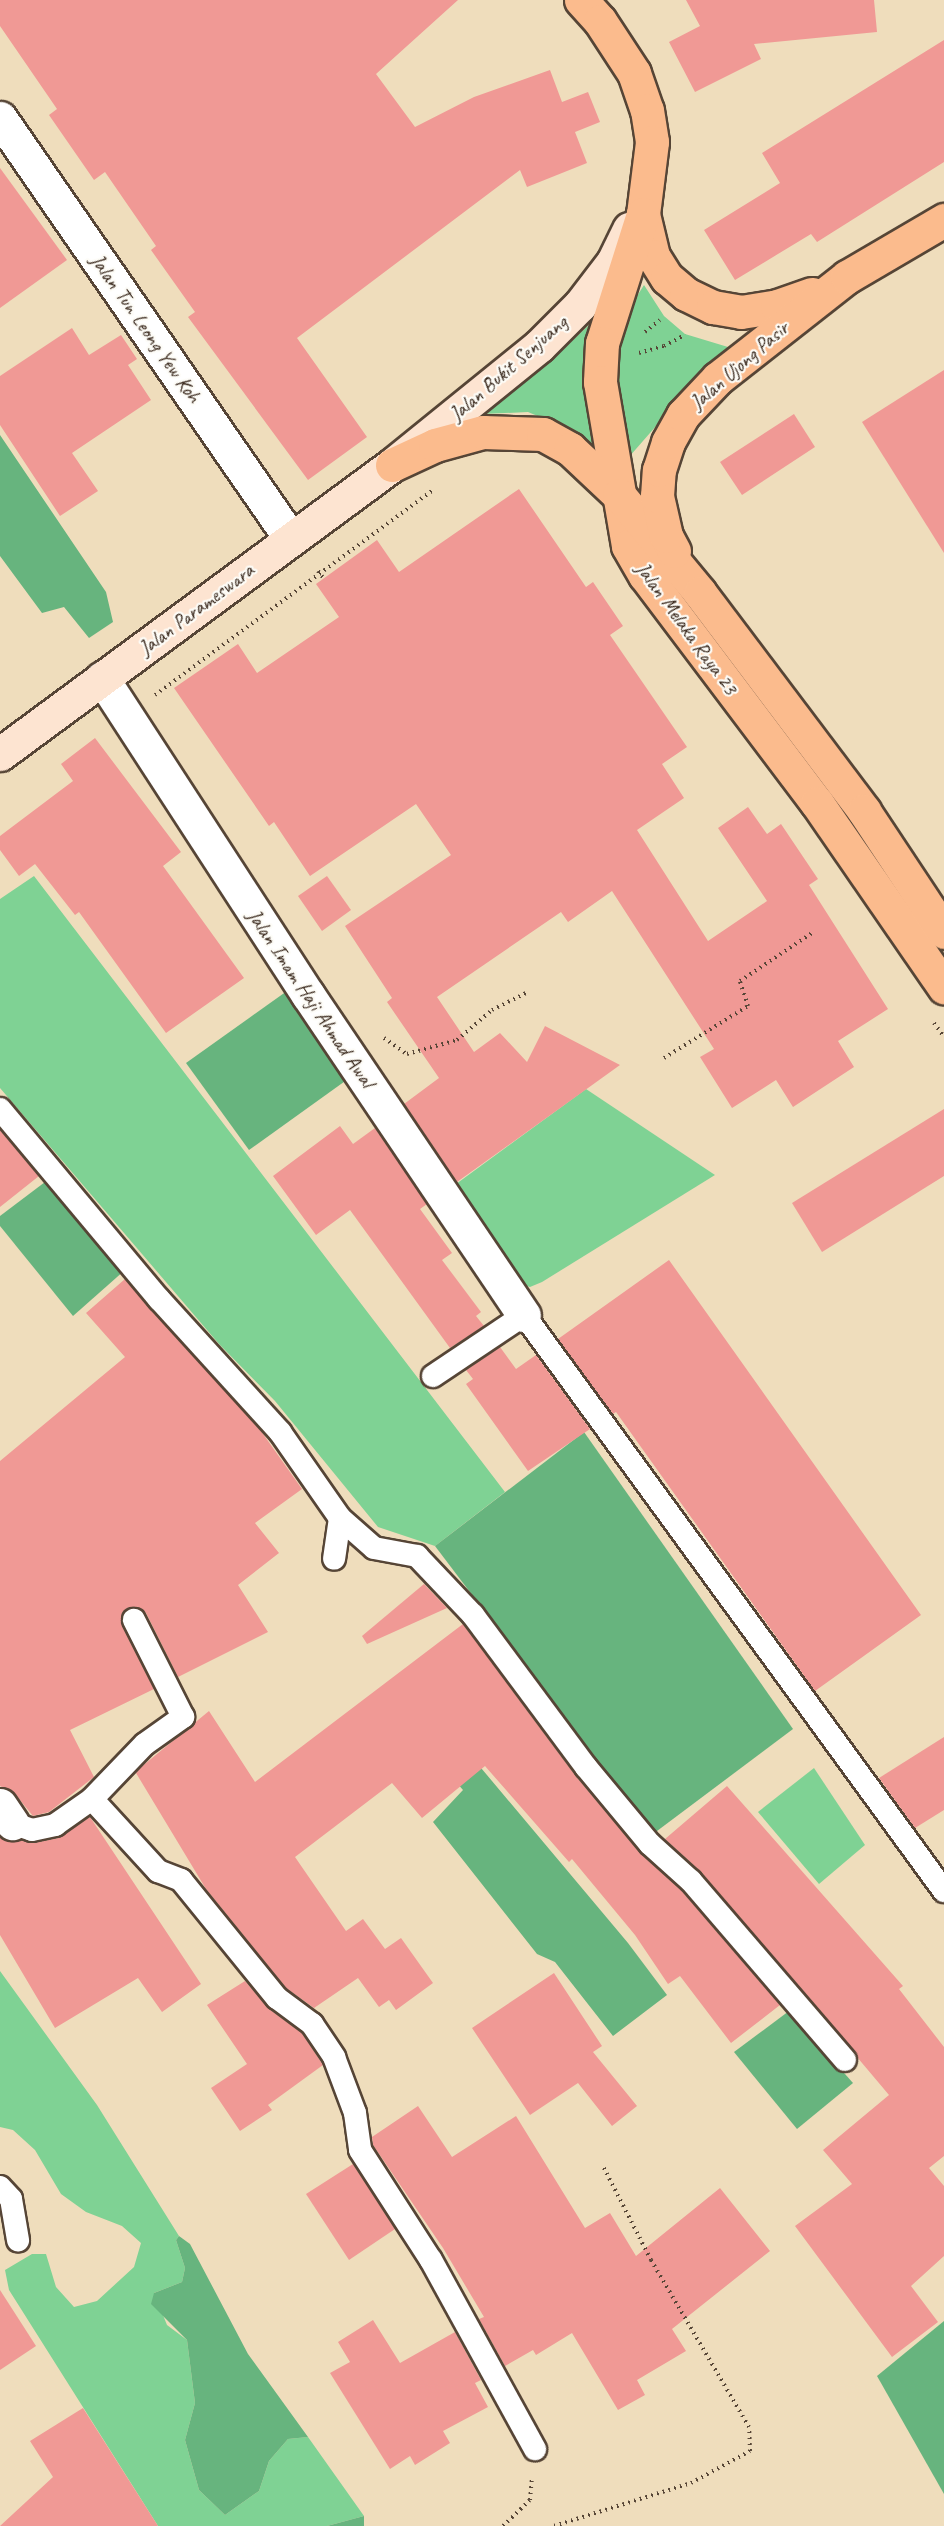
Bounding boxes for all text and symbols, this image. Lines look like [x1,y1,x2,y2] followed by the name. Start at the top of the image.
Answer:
[85,249,207,407] street label: Jalan Tun Leong Yew Koh
[444,310,572,426] street label: Jalan Bukit Senjuang
[684,315,794,415] street label: Jalan Ujong Pasir
[133,557,259,661] street label: Jalan Parameswara
[631,557,743,699] street label: Jalan Melaka Raya 23
[241,903,381,1093] street label: Jalan Imam Haji Ahmad Awal

